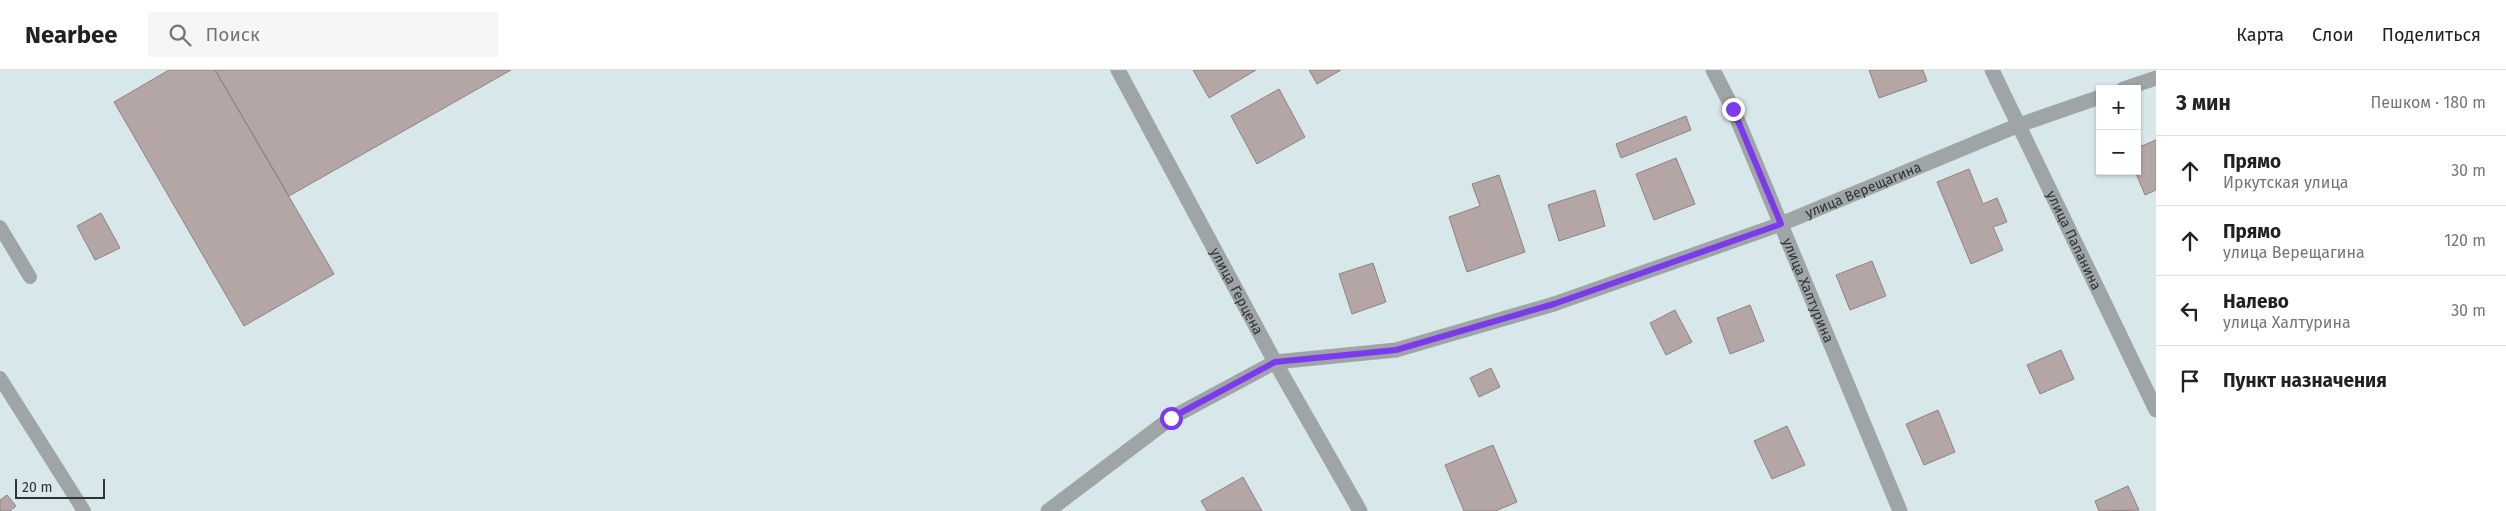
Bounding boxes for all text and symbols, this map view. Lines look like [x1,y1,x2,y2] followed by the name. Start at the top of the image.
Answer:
[148,12,498,57] search box
[25,21,118,49] text: Nearbee
[166,21,194,49] icon: search
[206,23,260,46] text: Поиск
[2236,24,2284,46] text: Карта
[2312,24,2354,46] text: Слои
[2382,24,2481,46] text: Поделиться
[2096,85,2141,175] map controls
[2096,85,2141,130] button: +
[2176,90,2231,116] text: 3 мин
[2371,93,2486,112] text: Пешком · 180 m
[1722,98,1745,121] route end
[2096,130,2141,175] button: −
[2223,150,2281,173] text: Прямо
[2176,157,2204,185] icon: ahead
[1803,159,1924,222] street label: улица Верещагина
[2451,161,2486,180] text: 30 m
[2223,173,2348,192] text: Иркутская улица
[2042,188,2105,293] street label: улица Папанина
[2223,220,2281,243] text: Прямо
[2176,227,2204,255] icon: ahead
[2444,231,2486,250] text: 120 m
[1778,235,1837,345] street label: улица Халтурина
[2223,243,2365,262] text: улица Верещагина
[1206,245,1267,338] street label: улица Герцена
[2223,290,2289,313] text: Налево
[2176,297,2204,325] icon: left
[2451,301,2486,320] text: 30 m
[2223,313,2351,332] text: улица Халтурина
[2176,367,2204,395] icon: arrive
[2223,369,2387,392] text: Пункт назначения
[1160,407,1183,430] route start
[15,476,105,499] scale bar
[22,479,52,496] text: 20 m

